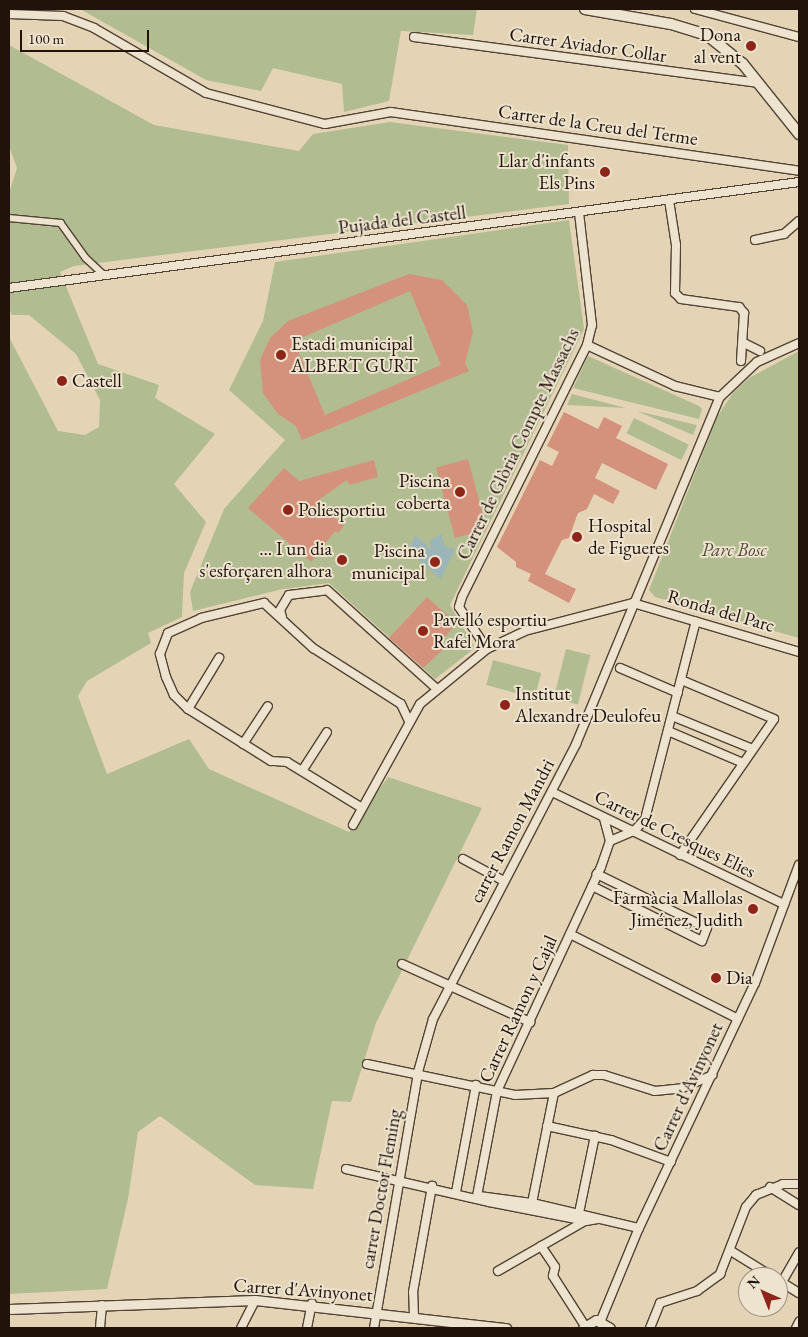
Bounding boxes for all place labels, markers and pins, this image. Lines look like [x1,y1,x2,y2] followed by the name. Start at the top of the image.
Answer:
[694,24,741,68] place label: Dona al vent
[745,40,757,52] marker: Dona al vent
[498,150,595,194] place label: Llar d'infants Els Pins
[599,166,611,178] marker: Llar d'infants Els Pins
[291,333,418,377] place label: Estadi municipal ALBERT GURT
[275,349,287,361] marker: Estadi municipal ALBERT GURT
[72,370,122,392] place label: Castell
[56,375,68,387] marker: Castell
[396,470,450,514] place label: Piscina coberta
[454,486,466,498] marker: Piscina coberta
[298,499,386,521] place label: Poliesportiu
[282,504,294,516] marker: Poliesportiu
[588,515,669,559] place label: Hospital de Figueres
[570,530,584,544] marker: Hospital de Figueres
[199,538,332,582] place label: ... I un dia s'esforçaren alhora
[352,540,425,584] place label: Piscina municipal
[336,554,348,566] marker: ... I un dia s'esforçaren alhora
[429,556,441,568] marker: Piscina municipal
[433,609,547,653] place label: Pavelló esportiu Rafel Mora
[417,625,429,637] marker: Pavelló esportiu Rafel Mora
[515,683,661,727] place label: Institut Alexandre Deulofeu
[499,699,511,711] marker: Institut Alexandre Deulofeu
[613,887,743,931] place label: Farmàcia Mallolas Jiménez, Judith
[747,903,759,915] marker: Farmàcia Mallolas Jiménez, Judith
[726,967,753,989] place label: Dia
[710,972,722,984] marker: Dia

